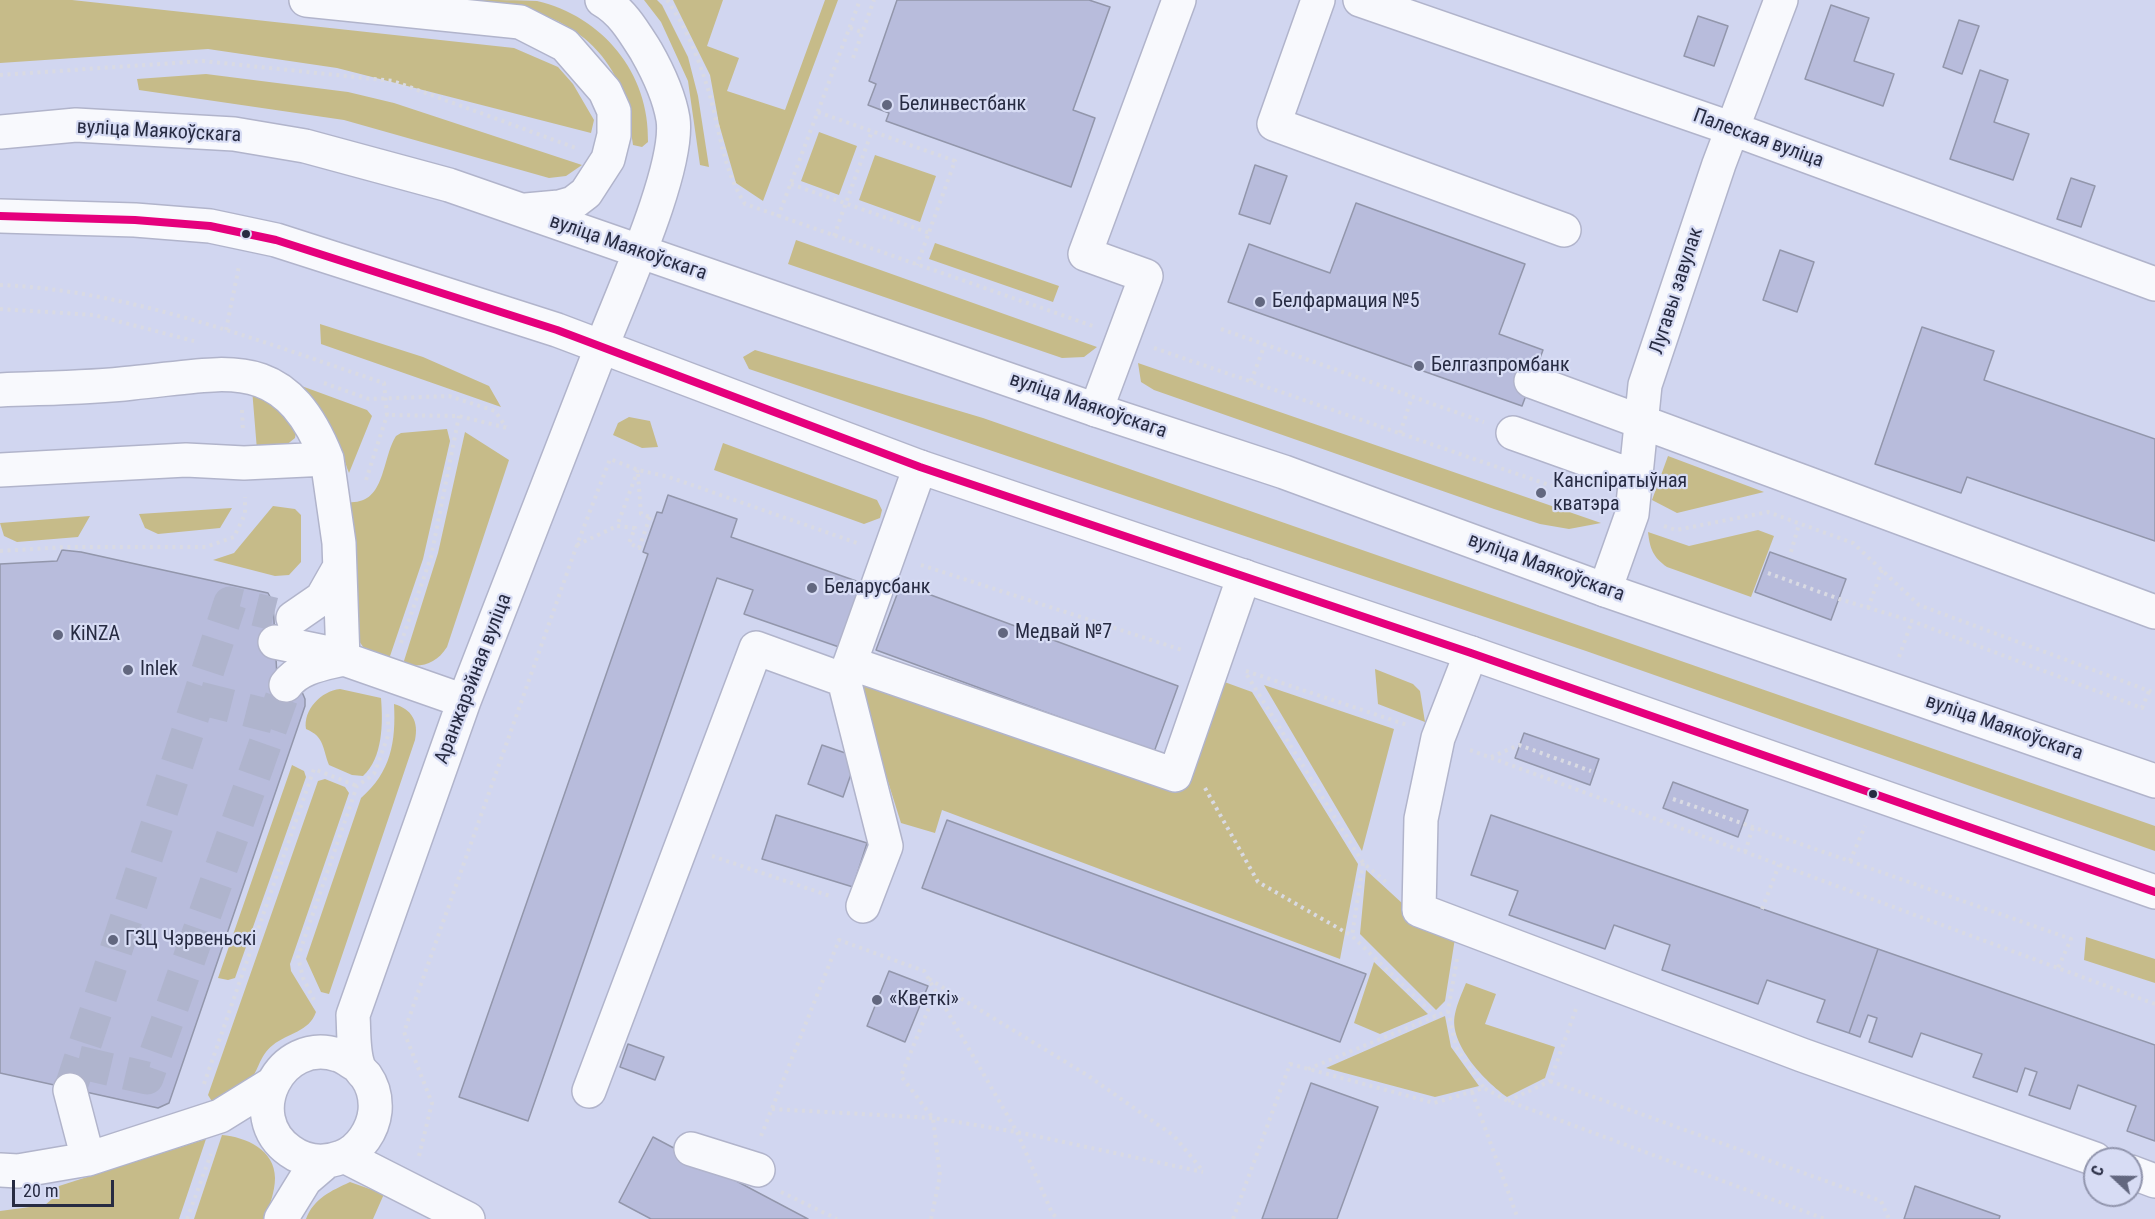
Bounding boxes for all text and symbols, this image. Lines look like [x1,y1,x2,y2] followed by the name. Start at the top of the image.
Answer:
[899,93,1026,117] place label: Белинвестбанк
[880,98,894,112] marker: Белинвестбанк
[1690,104,1826,174] street label: Палеская вуліца
[76,116,242,148] street label: вуліца Маякоўскага
[546,210,710,286] street label: вуліца Маякоўскага
[1645,225,1709,357] street label: Лугавы завулак
[240,228,252,240] unlabelled marker
[1272,290,1420,314] place label: Белфармация №5
[1253,295,1267,309] marker: Белфармация №5
[1431,354,1570,378] place label: Белгазпромбанк
[1412,359,1426,373] marker: Белгазпромбанк
[1006,368,1170,444] street label: вуліца Маякоўскага
[1553,470,1687,517] place label: Канспіратыўная кватэра
[1534,486,1548,500] marker: Канспіратыўная кватэра
[1465,529,1627,607] street label: вуліца Маякоўскага
[824,576,930,600] place label: Беларусбанк
[805,581,819,595] marker: Беларусбанк
[431,591,517,767] street label: Аранжарэйная вуліца
[1015,621,1112,645] place label: Медвай №7
[70,623,120,647] place label: KiNZA
[996,626,1010,640] marker: Медвай №7
[51,628,65,642] marker: KiNZA
[140,658,178,682] place label: Inlek
[121,663,135,677] marker: Inlek
[1922,690,2086,766] street label: вуліца Маякоўскага
[1867,788,1879,800] unlabelled marker
[125,928,256,952] place label: ГЗЦ Чэрвеньскі
[106,933,120,947] marker: ГЗЦ Чэрвеньскі
[889,988,959,1012] place label: «Кветкі»
[870,993,884,1007] marker: «Кветкі»
[2083,1147,2143,1207] north arrow
[2087,1163,2108,1179] text: С
[15,1168,117,1206] scale bar
[23,1180,58,1201] text: 20 m

